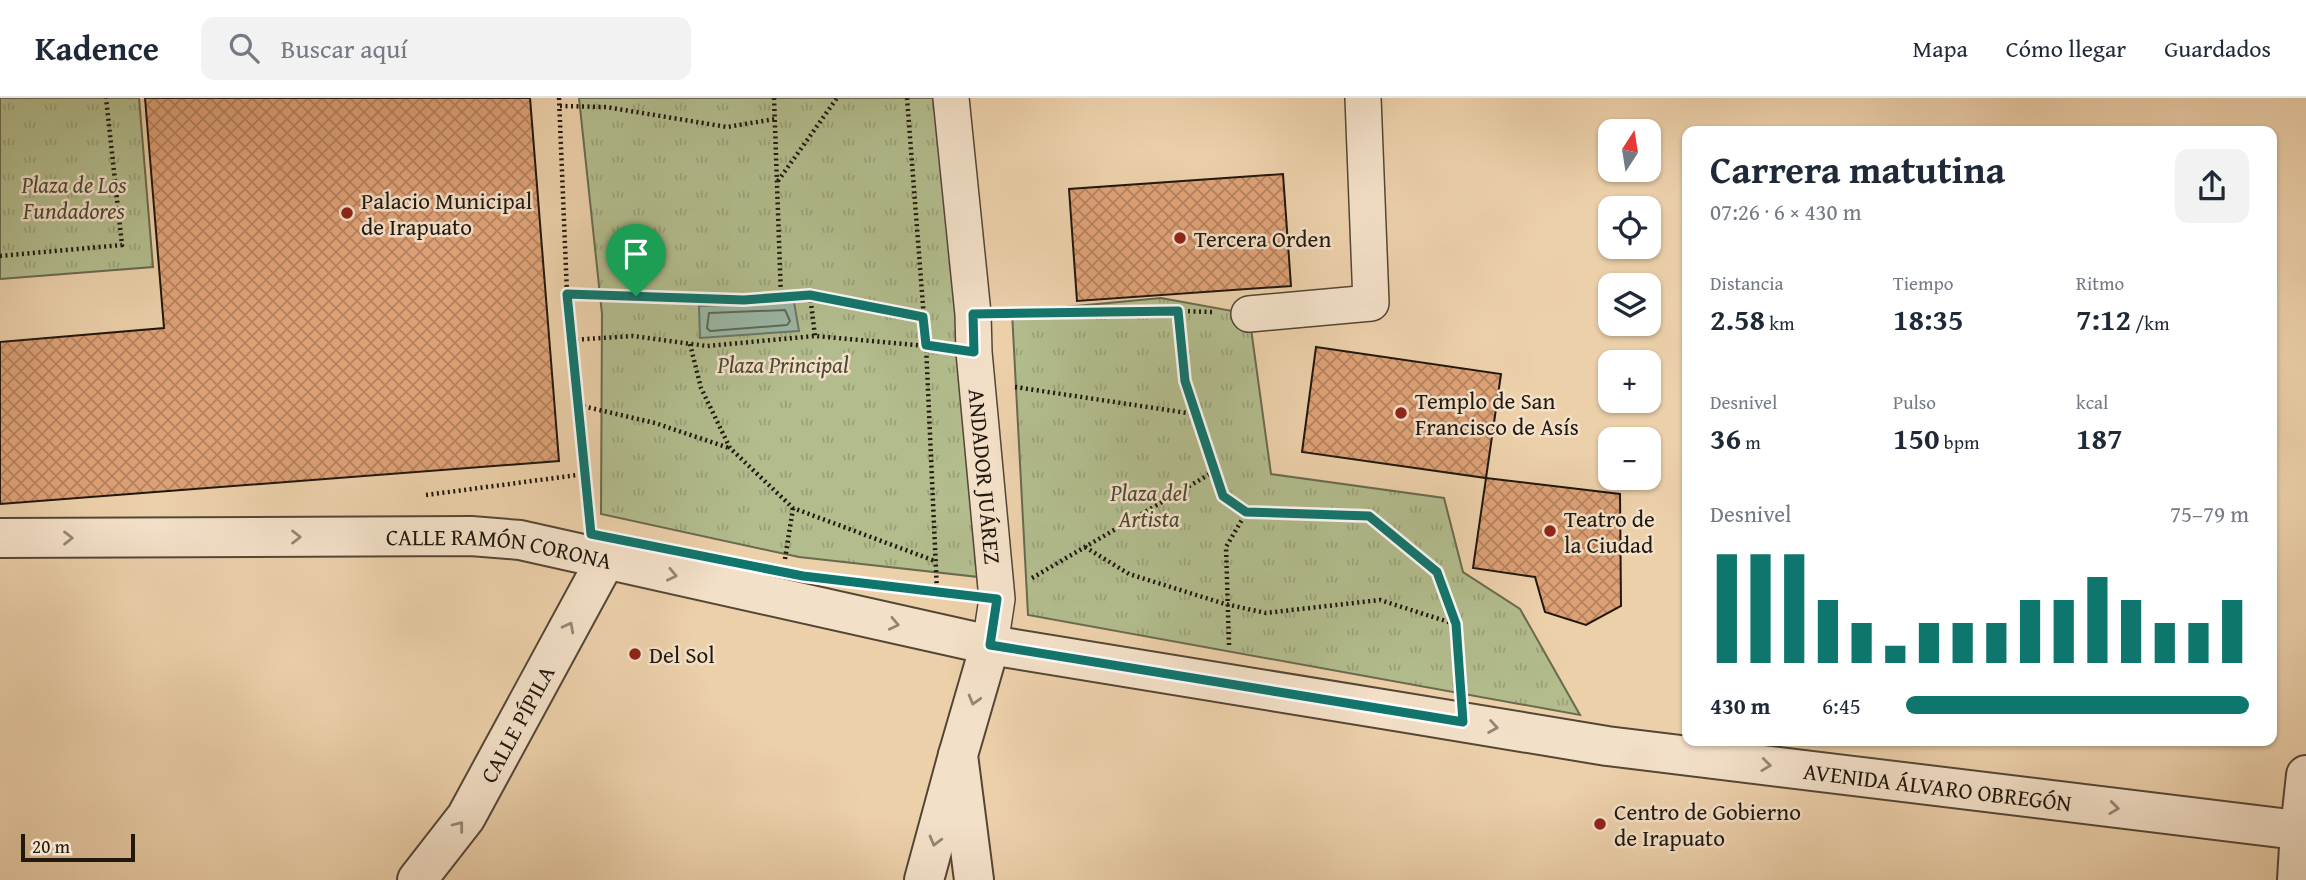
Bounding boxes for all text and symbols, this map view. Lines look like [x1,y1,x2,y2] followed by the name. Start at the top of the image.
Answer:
[201,17,691,80] search box
[35,24,159,72] text: Kadence
[225,29,263,67] icon: search
[281,29,408,68] text: Buscar aquí
[1912,31,1968,66] text: Mapa
[2006,31,2126,66] text: Cómo llegar
[2164,31,2271,66] text: Guardados
[1598,119,1661,182] north arrow
[1598,119,1661,490] map controls
[1710,141,2005,197] text: Carrera matutina
[2175,149,2249,223] button: share
[20,168,127,227] park label: Plaza de Los Fundadores
[361,184,532,243] place label: Palacio Municipal de Irapuato
[1710,195,1862,228] text: 07:26 · 6 × 430 m
[1598,196,1661,259] button: locate
[339,205,355,221] marker: Palacio Municipal de Irapuato
[1194,222,1331,255] place label: Tercera Orden
[606,224,666,296] pin
[1172,230,1188,246] marker: Tercera Orden
[617,235,655,273] icon: arrive
[1710,269,1784,297] text: Distancia
[1893,269,1953,297] text: Tiempo
[2076,269,2124,297] text: Ritmo
[1598,273,1661,336] button: layers
[1710,297,1765,341] text: 2.58
[1893,297,1964,341] text: 18:35
[2076,297,2131,341] text: 7:12
[1765,309,1794,337] text: km
[2131,309,2169,337] text: /km
[716,348,849,381] park label: Plaza Principal
[1598,350,1661,413] button: +
[1415,384,1579,443] place label: Templo de San Francisco de Asís
[961,387,1010,565] street label: ANDADOR JUÁREZ
[1710,388,1777,416] text: Desnivel
[1893,388,1936,416] text: Pulso
[2076,388,2108,416] text: kcal
[1393,405,1409,421] marker: Templo de San Francisco de Asís
[1710,416,1741,460] text: 36
[1893,416,1940,460] text: 150
[2076,416,2123,460] text: 187
[1598,427,1661,490] button: −
[1741,428,1761,456] text: m
[1940,428,1979,456] text: bpm
[1109,476,1188,535] park label: Plaza del Artista
[1710,497,1791,530] text: Desnivel
[2170,497,2249,530] text: 75–79 m
[1564,502,1655,561] place label: Teatro de la Ciudad
[386,519,615,577] street label: CALLE RAMÓN CORONA
[1542,523,1558,539] marker: Teatro de la Ciudad
[291,529,301,545] one-way arrow
[63,530,74,546] one-way arrow
[666,567,678,582] one-way arrow
[888,616,900,631] one-way arrow
[561,622,574,634] one-way arrow
[649,638,715,671] place label: Del Sol
[627,646,643,662] marker: Del Sol
[471,659,562,788] street label: CALLE PÍPILA
[1710,689,1771,722] text: 430 m
[1822,689,1861,722] text: 6:45
[968,694,983,706] one-way arrow
[1487,719,1499,734] one-way arrow
[1802,754,2074,819] street label: AVENIDA ÁLVARO OBREGÓN
[1761,758,1772,773] one-way arrow
[1614,795,1801,854] place label: Centro de Gobierno de Irapuato
[2108,800,2120,815] one-way arrow
[1592,816,1608,832] marker: Centro de Gobierno de Irapuato
[451,821,464,834] one-way arrow
[21,831,135,863] scale bar
[32,832,70,860] text: 20 m
[929,835,943,847] one-way arrow

